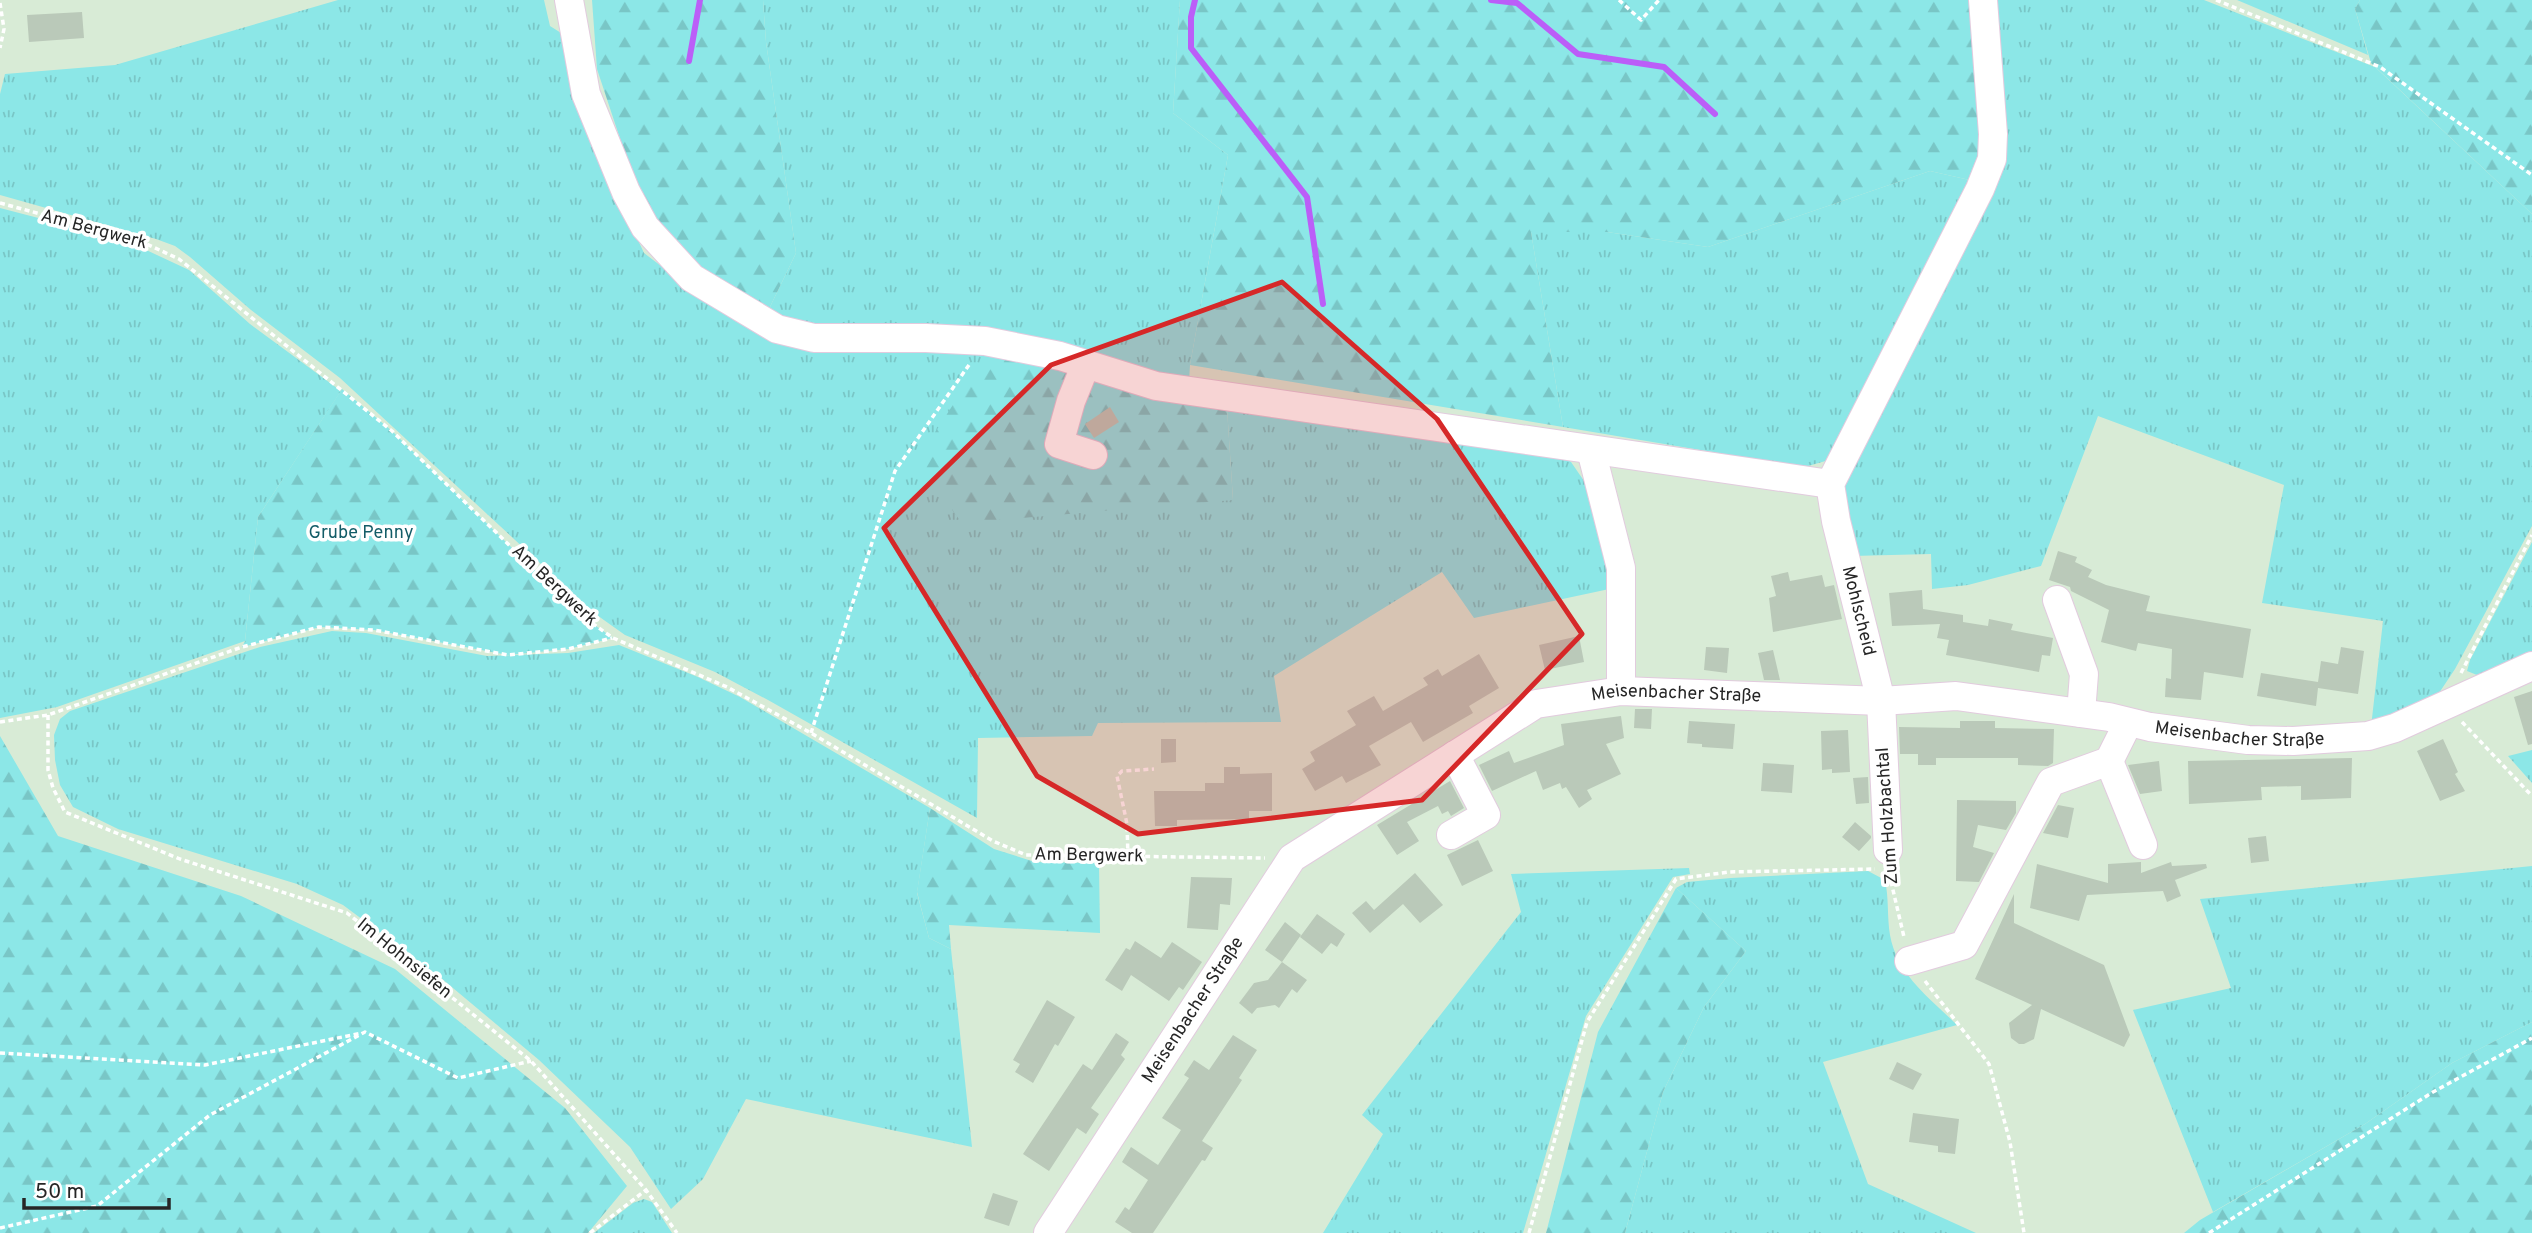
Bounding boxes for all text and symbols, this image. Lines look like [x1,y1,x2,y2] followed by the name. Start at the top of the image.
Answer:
[38,205,150,255] street label: Am Bergwerk
[309,522,413,545] park label: Grube Penny
[506,540,602,632] street label: Am Bergwerk
[1836,564,1880,658] street label: Mohlscheid
[1590,679,1762,708] street label: Meisenbacher Straße
[2153,716,2325,753] street label: Meisenbacher Straße
[1872,747,1904,885] street label: Zum Holzbachtal
[1034,844,1144,868] street label: Am Bergwerk
[352,914,456,1004] street label: Im Hohnsiefen
[1137,932,1249,1088] street label: Meisenbacher Straße
[24,1166,170,1210] scale bar
[35,1179,84,1206] text: 50 m

